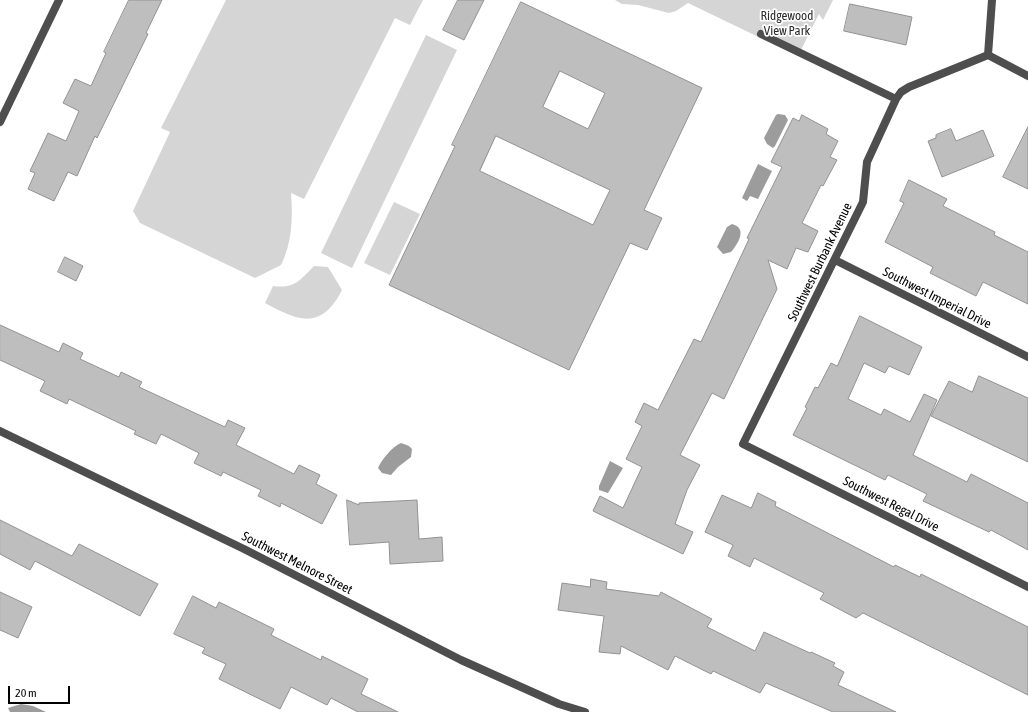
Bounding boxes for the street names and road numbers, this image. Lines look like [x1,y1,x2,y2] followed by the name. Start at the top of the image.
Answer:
[785,200,855,324] street label: Southwest Burbank Avenue
[880,264,994,332] street label: Southwest Imperial Drive
[840,473,942,535] street label: Southwest Regal Drive
[239,528,355,598] street label: Southwest Melnore Street

